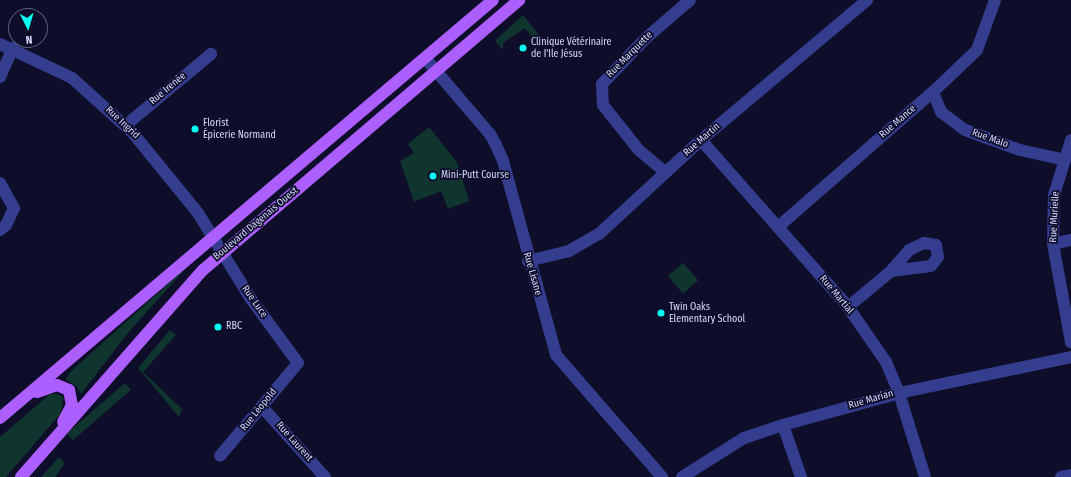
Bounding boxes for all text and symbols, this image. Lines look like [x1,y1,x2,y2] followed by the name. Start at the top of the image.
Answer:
[8,8,48,48] north arrow
[605,30,655,80] street label: Rue Marquette
[25,33,33,46] text: N
[531,36,611,60] place label: Clinique Vétérinaire de I'Ile Jésus
[518,43,528,53] marker: Clinique Vétérinaire de I'Ile Jésus
[147,70,189,108] street label: Rue Irenée
[877,103,919,141] street label: Rue Mance
[103,104,141,142] street label: Rue Ingrid
[203,117,276,140] place label: Florist Épicerie Normand
[681,121,723,159] street label: Rue Martin
[190,124,200,134] marker: Florist Épicerie Normand
[970,127,1010,151] street label: Rue Malo
[441,170,509,182] place label: Mini-Putt Course
[428,171,438,181] marker: Mini-Putt Course
[211,185,301,263] street label: Boulevard Dagenais Ouest
[1048,191,1062,243] street label: Rue Murielle
[520,251,544,297] street label: Rue Lisane
[816,273,856,317] street label: Rue Martial
[239,284,269,320] street label: Rue Luce
[669,301,745,324] place label: Twin Oaks Elementary School
[656,308,666,318] marker: Twin Oaks Elementary School
[226,321,242,333] place label: RBC
[213,322,223,332] marker: RBC
[238,386,280,434] street label: Rue Léopold
[847,388,895,412] street label: Rue Marian
[273,420,315,464] street label: Rue Laurent

